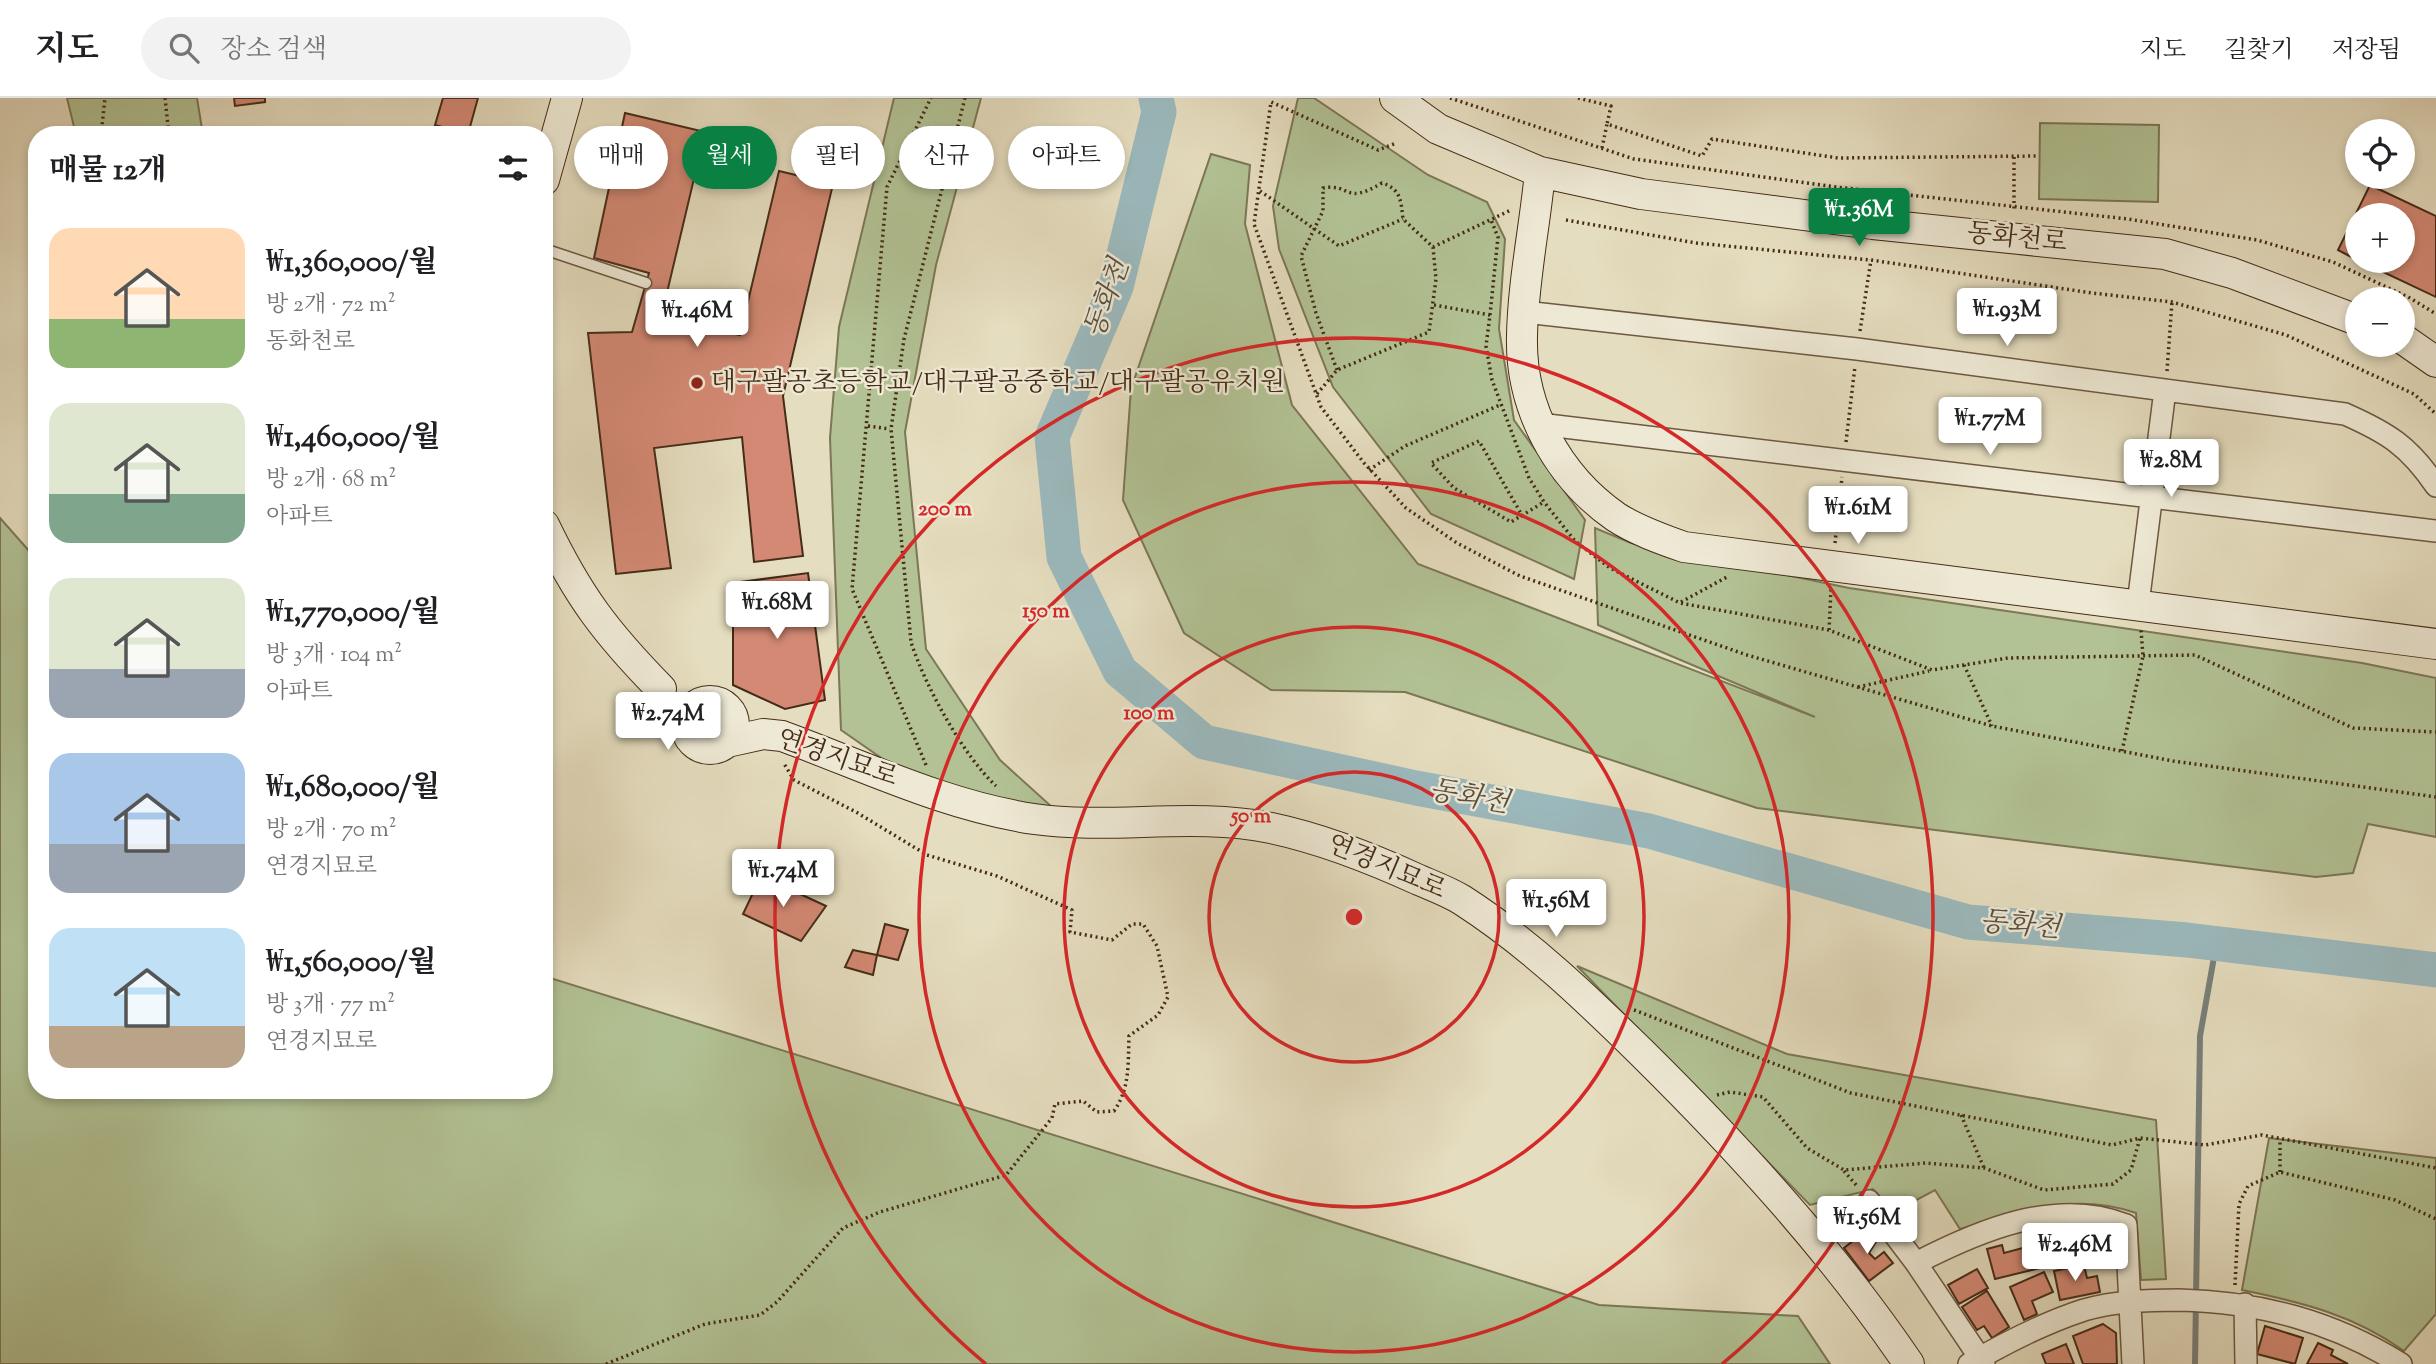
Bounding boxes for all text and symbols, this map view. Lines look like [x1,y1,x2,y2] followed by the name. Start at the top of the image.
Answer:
[141,17,631,80] search box
[35,27,99,75] text: 지도
[165,29,203,67] icon: search
[221,32,327,69] text: 장소 검색
[2140,34,2186,68] text: 지도
[2224,34,2293,68] text: 길찾기
[2331,34,2401,68] text: 저장됨
[2345,119,2415,357] map controls
[2345,119,2415,189] button: locate
[574,126,668,189] chip: 매매
[682,126,777,189] chip: 월세
[791,126,885,189] chip: 필터
[899,126,994,189] chip: 신규
[1008,126,1125,189] chip: 아파트
[494,149,532,187] icon: filters
[49,150,167,193] text: 매물 12개
[1802,188,1916,248] pin: ₩1.36M
[1825,194,1893,227] text: ₩1.36M
[2345,203,2415,273] button: +
[1965,215,2069,263] street label: 동화천로
[266,242,437,285] text: ₩1,360,000/월
[1075,252,1141,344] water label: 동화천
[105,256,189,340] icon: home
[2345,287,2415,357] button: −
[1950,288,2064,348] pin: ₩1.93M
[266,289,395,322] text: 방 2개 · 72 m²
[640,289,754,349] pin: ₩1.46M
[1973,294,2041,327] text: ₩1.93M
[661,295,733,328] text: ₩1.46M
[266,326,355,359] text: 동화천로
[711,365,1285,402] place label: 대구팔공초등학교/대구팔공중학교/대구팔공유치원
[689,375,705,391] marker: 대구팔공초등학교/대구팔공중학교/대구팔공유치원
[1933,398,2047,457] pin: ₩1.77M
[1954,403,2026,436] text: ₩1.77M
[266,417,440,460] text: ₩1,460,000/월
[105,431,189,515] icon: home
[2122,440,2220,499] pin: ₩2.8M
[2140,445,2202,478] text: ₩2.8M
[266,464,396,497] text: 방 2개 · 68 m²
[1801,486,1915,546] pin: ₩1.61M
[1825,492,1891,525] text: ₩1.61M
[918,495,973,525] text: 200 m
[266,501,333,534] text: 아파트
[720,582,834,641] pin: ₩1.68M
[742,587,812,620] text: ₩1.68M
[266,592,440,635] text: ₩1,770,000/월
[1022,597,1070,627] text: 150 m
[105,606,189,690] icon: home
[266,639,402,672] text: 방 3개 · 104 m²
[266,676,333,709] text: 아파트
[611,692,725,752] pin: ₩2.74M
[632,698,704,731] text: ₩2.74M
[1124,699,1175,729] text: 100 m
[772,721,902,797] street label: 연경지묘로
[266,767,440,810] text: ₩1,680,000/월
[1426,771,1514,825] water label: 동화천
[105,781,189,865] icon: home
[1229,802,1272,832] text: 50 m
[266,814,397,847] text: 방 2개 · 70 m²
[1321,826,1451,910] street label: 연경지묘로
[726,850,840,909] pin: ₩1.74M
[266,851,377,884] text: 연경지묘로
[748,855,818,888] text: ₩1.74M
[1499,880,1613,939] pin: ₩1.56M
[1522,885,1590,918] text: ₩1.56M
[1978,903,2064,950] water label: 동화천
[1342,905,1366,929] centre of rings
[266,942,436,985] text: ₩1,560,000/월
[105,956,189,1040] icon: home
[266,989,395,1022] text: 방 3개 · 77 m²
[266,1026,377,1059] text: 연경지묘로
[1810,1196,1924,1256] pin: ₩1.56M
[1833,1202,1901,1235] text: ₩1.56M
[2018,1224,2132,1283] pin: ₩2.46M
[2038,1229,2112,1262] text: ₩2.46M

